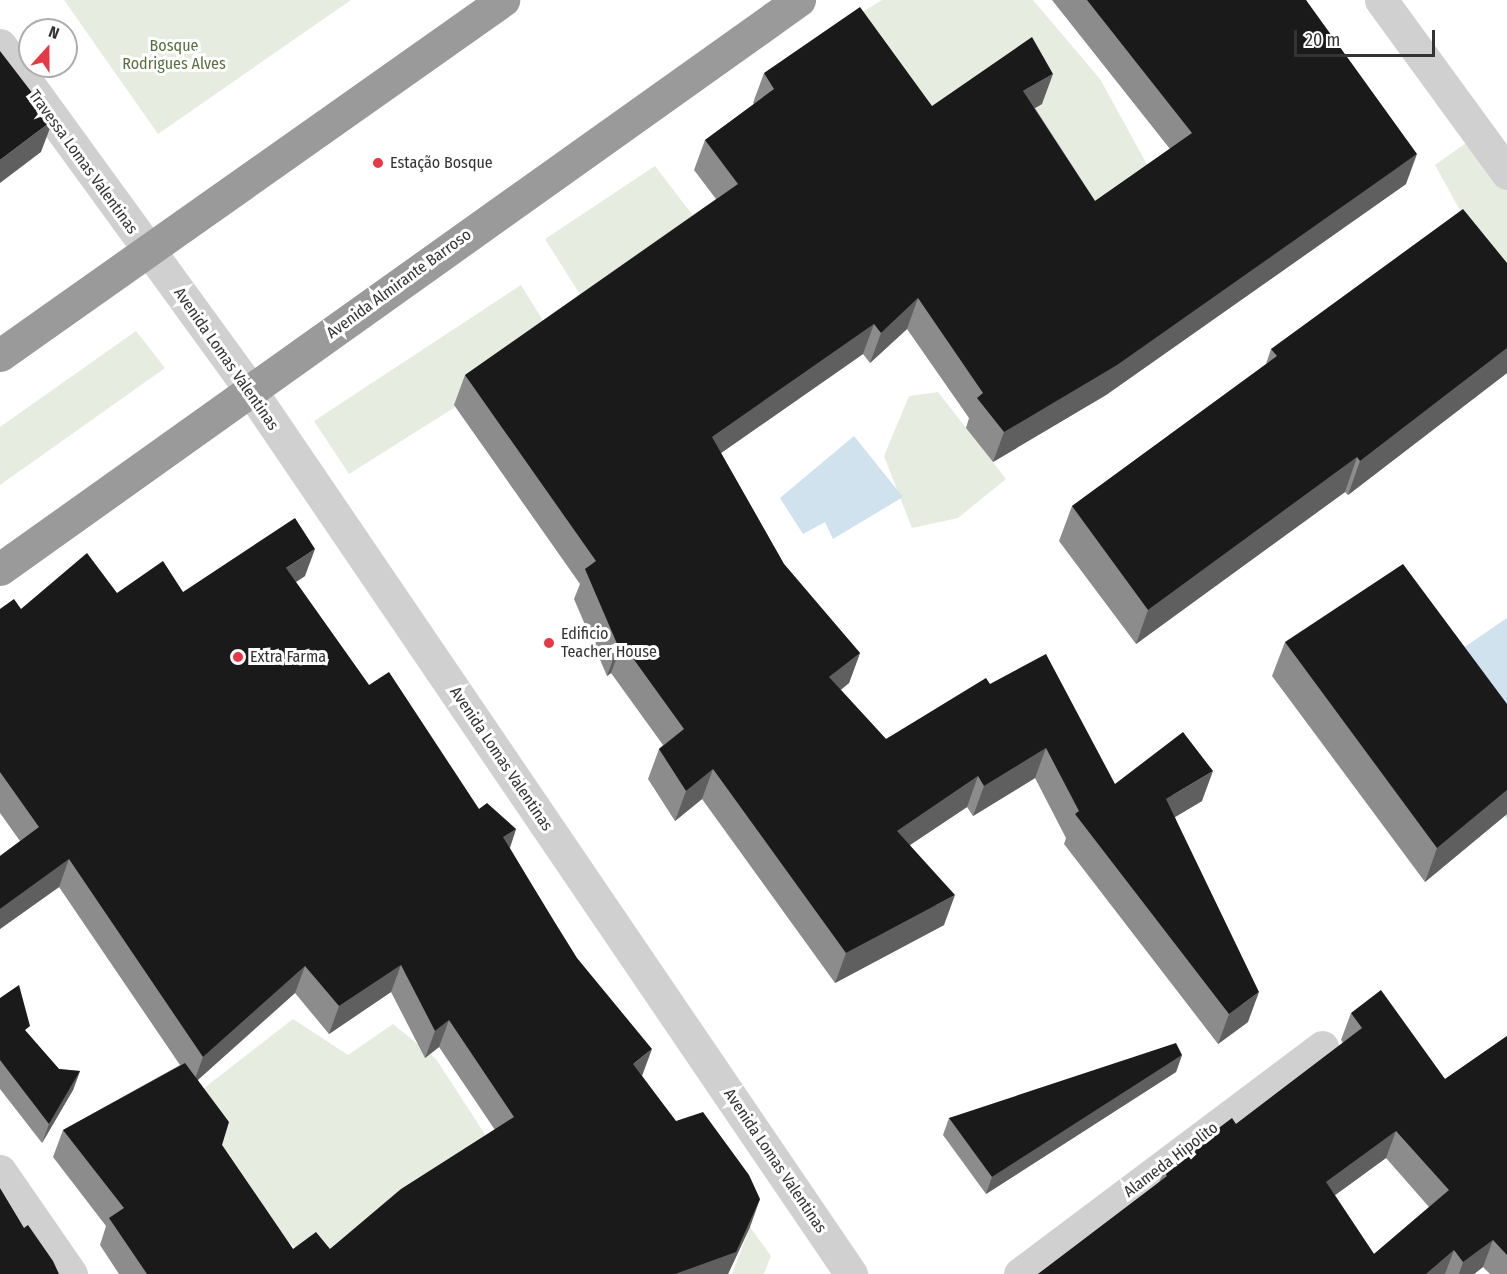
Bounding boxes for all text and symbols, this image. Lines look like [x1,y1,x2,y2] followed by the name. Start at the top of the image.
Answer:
[18,18,78,78] north arrow
[1297,18,1438,56] scale bar
[46,22,62,43] text: N
[1305,29,1340,51] text: 20 m
[122,36,226,74] park label: Bosque Rodrigues Alves
[24,86,142,238] street label: Travessa Lomas Valentinas
[390,153,493,173] place label: Estação Bosque
[371,156,385,170] marker: Estação Bosque
[323,225,475,343] street label: Avenida Almirante Barroso
[169,284,283,434] street label: Avenida Lomas Valentinas
[561,624,657,662] place label: Edificio Teacher House
[542,636,556,650] marker: Edificio Teacher House
[250,647,326,667] place label: Extra Farma
[231,650,245,664] marker: Extra Farma
[446,683,556,835] street label: Avenida Lomas Valentinas
[720,1085,830,1237] street label: Avenida Lomas Valentinas
[1120,1118,1222,1202] street label: Alameda Hipolito

